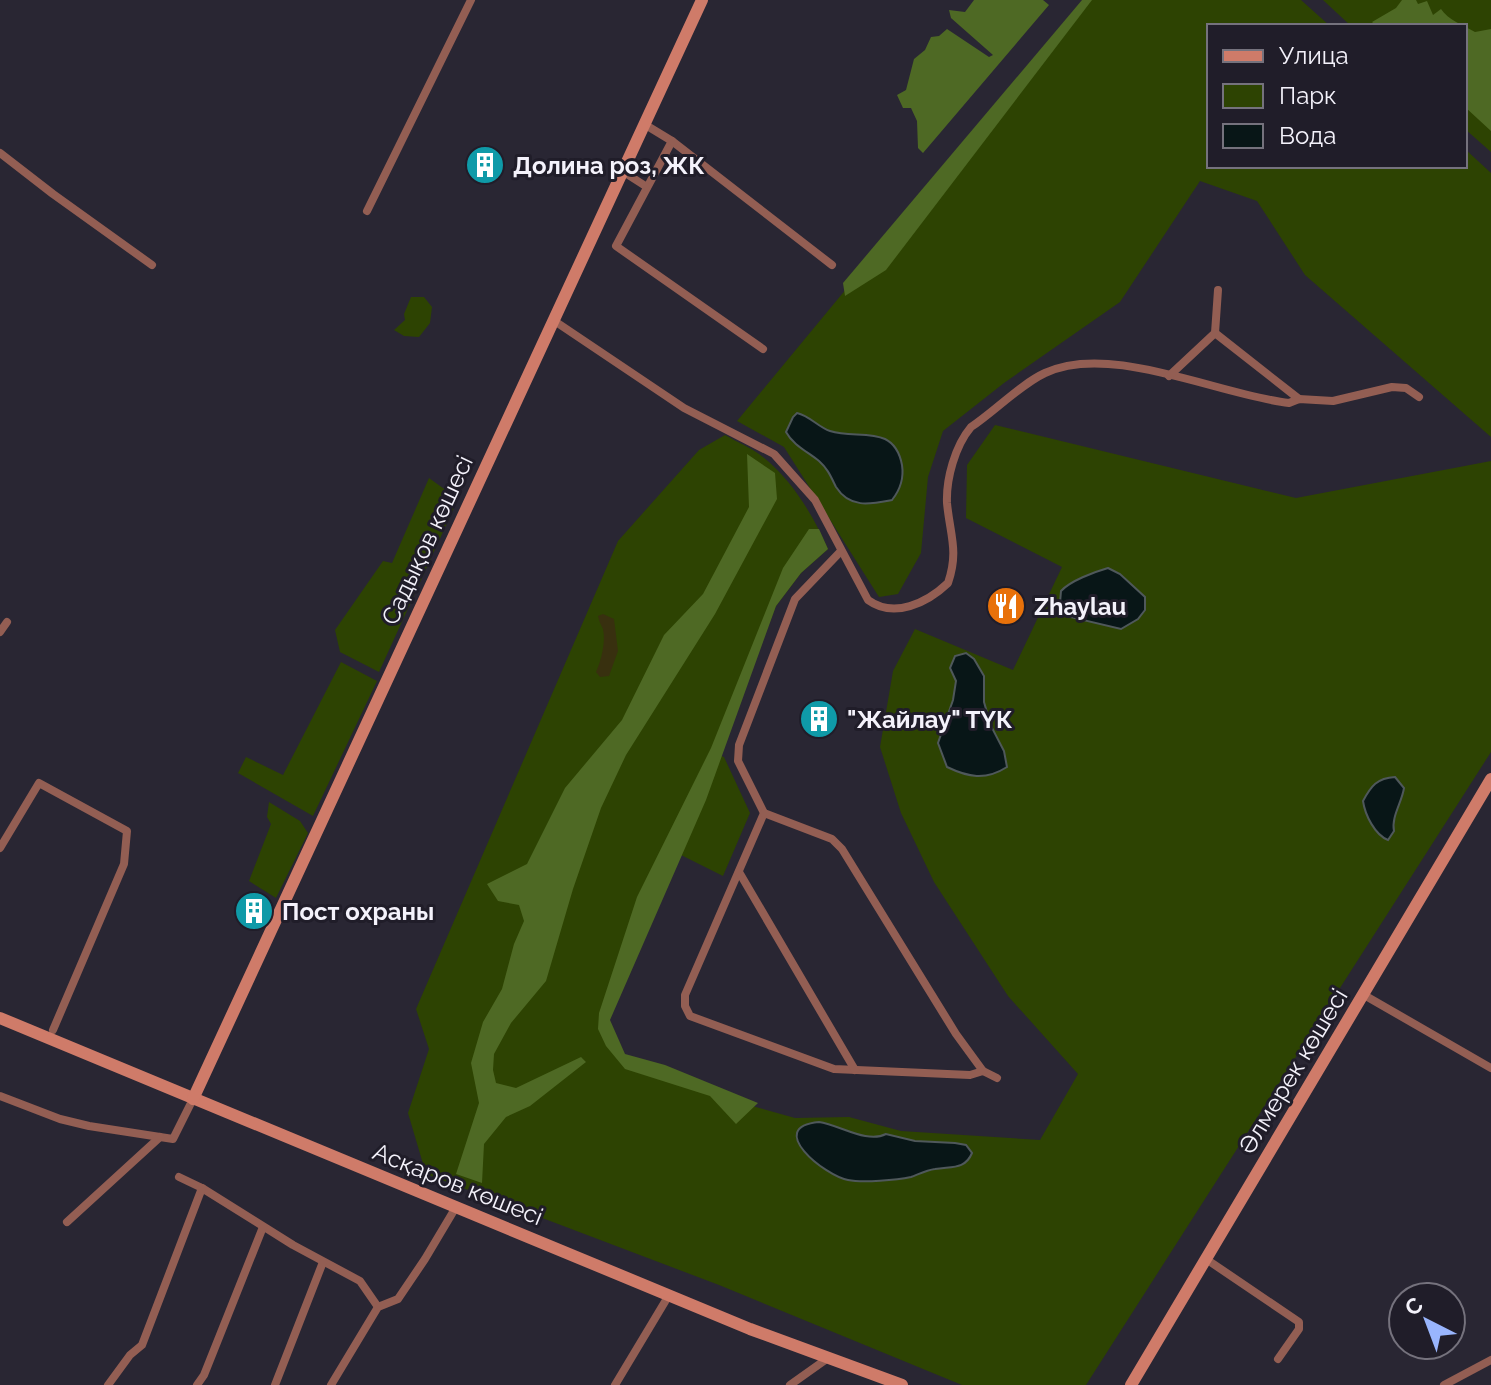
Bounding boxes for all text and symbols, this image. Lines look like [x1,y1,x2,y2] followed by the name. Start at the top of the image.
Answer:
[1207,24,1467,168] legend
[1279,41,1349,70] text: Улица
[1279,81,1337,110] text: Парк
[1279,121,1336,150] text: Вода
[464,144,506,186] building icon: Долина роз, ЖК
[513,151,705,180] place label: Долина роз, ЖК
[375,451,479,629] street label: Садықов көшесі
[985,585,1027,627] restaurant icon: Zhaylau
[1034,592,1126,621] place label: Zhaylau
[798,698,840,740] building icon: "Жайлау" ТҮК
[847,705,1013,734] place label: "Жайлау" ТҮК
[233,890,275,932] building icon: Пост охраны
[282,897,434,926] place label: Пост охраны
[1232,983,1354,1159] street label: Әлмерек көшесі
[369,1137,547,1231] street label: Асқаров көшесі
[1387,1281,1467,1361] north arrow
[1399,1291,1428,1321] text: С

